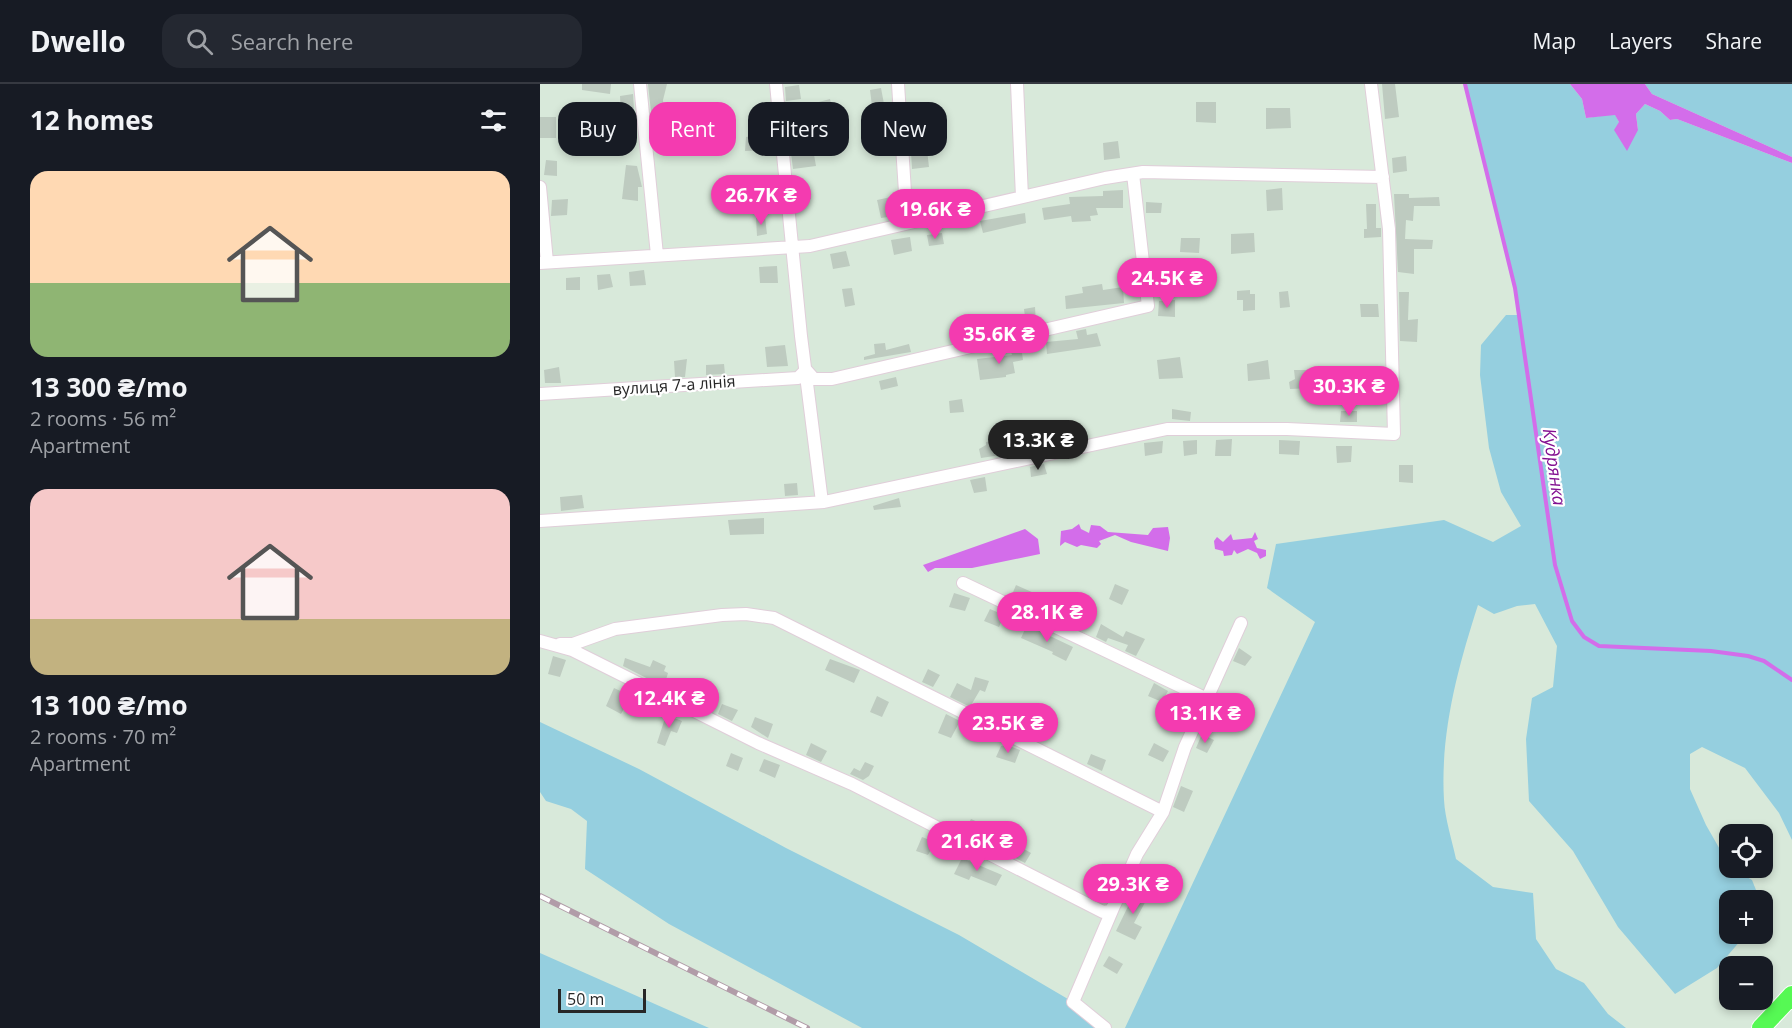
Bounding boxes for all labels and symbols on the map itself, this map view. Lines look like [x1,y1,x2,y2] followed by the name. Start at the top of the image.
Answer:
[706,175,816,226] pin: 26.7K ₴
[880,189,990,240] pin: 19.6K ₴
[1112,258,1222,309] pin: 24.5K ₴
[944,314,1054,365] pin: 35.6K ₴
[1294,366,1404,417] pin: 30.3K ₴
[612,370,736,400] street label: вулиця 7-а лінія
[983,420,1093,471] pin: 13.3K ₴
[1538,427,1572,507] water label: Кудрянка
[992,592,1102,643] pin: 28.1K ₴
[614,678,724,729] pin: 12.4K ₴
[1150,693,1260,744] pin: 13.1K ₴
[953,703,1063,754] pin: 23.5K ₴
[922,821,1032,872] pin: 21.6K ₴
[1078,864,1188,915] pin: 29.3K ₴
[558,986,646,1014] scale bar

